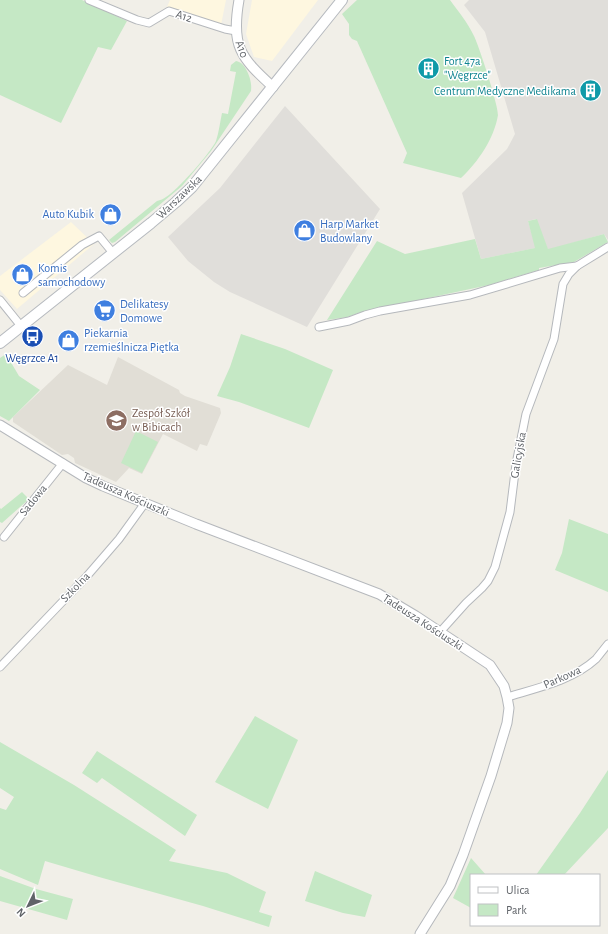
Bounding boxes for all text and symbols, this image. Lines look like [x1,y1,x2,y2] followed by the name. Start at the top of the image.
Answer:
[174,8,194,24] street label: A12
[233,39,251,59] street label: A10
[416,55,442,81] building icon: Fort 47a "Węgrzce"
[444,55,491,81] place label: Fort 47a "Węgrzce"
[578,78,604,104] building icon: Centrum Medyczne Medikama
[434,85,576,98] place label: Centrum Medyczne Medikama
[154,172,204,221] street label: Warszawska
[97,201,123,227] shop icon: Auto Kubik
[43,208,95,220] place label: Auto Kubik
[292,218,318,244] shop icon: Harp Market Budowlany
[320,218,379,245] place label: Harp Market Budowlany
[9,262,35,288] shop icon: Komis samochodowy
[38,262,105,289] place label: Komis samochodowy
[91,298,117,324] supermarket icon: Delikatesy Domowe
[120,298,169,324] place label: Delikatesy Domowe
[19,324,45,350] bus stop icon: Węgrzce A1
[55,327,81,353] shop icon: Piekarnia rzemieślnicza Piętka
[84,327,180,353] place label: Piekarnia rzemieślnicza Piętka
[5,352,59,364] place label: Węgrzce A1
[103,407,129,433] school or university icon: Zespół Szkół w Bibicach
[132,407,191,433] place label: Zespół Szkół w Bibicach
[508,431,529,479] street label: Galicyjska
[81,470,171,518] street label: Tadeusza Kościuszki
[17,482,49,518] street label: Sadowa
[58,569,92,604] street label: Szkolna
[381,592,465,652] street label: Tadeusza Kościuszki
[541,663,583,691] street label: Parkowa
[470,874,600,926] legend
[506,884,530,896] text: Ulica
[8,886,48,926] north arrow
[506,904,527,916] text: Park
[14,906,28,919] text: N

